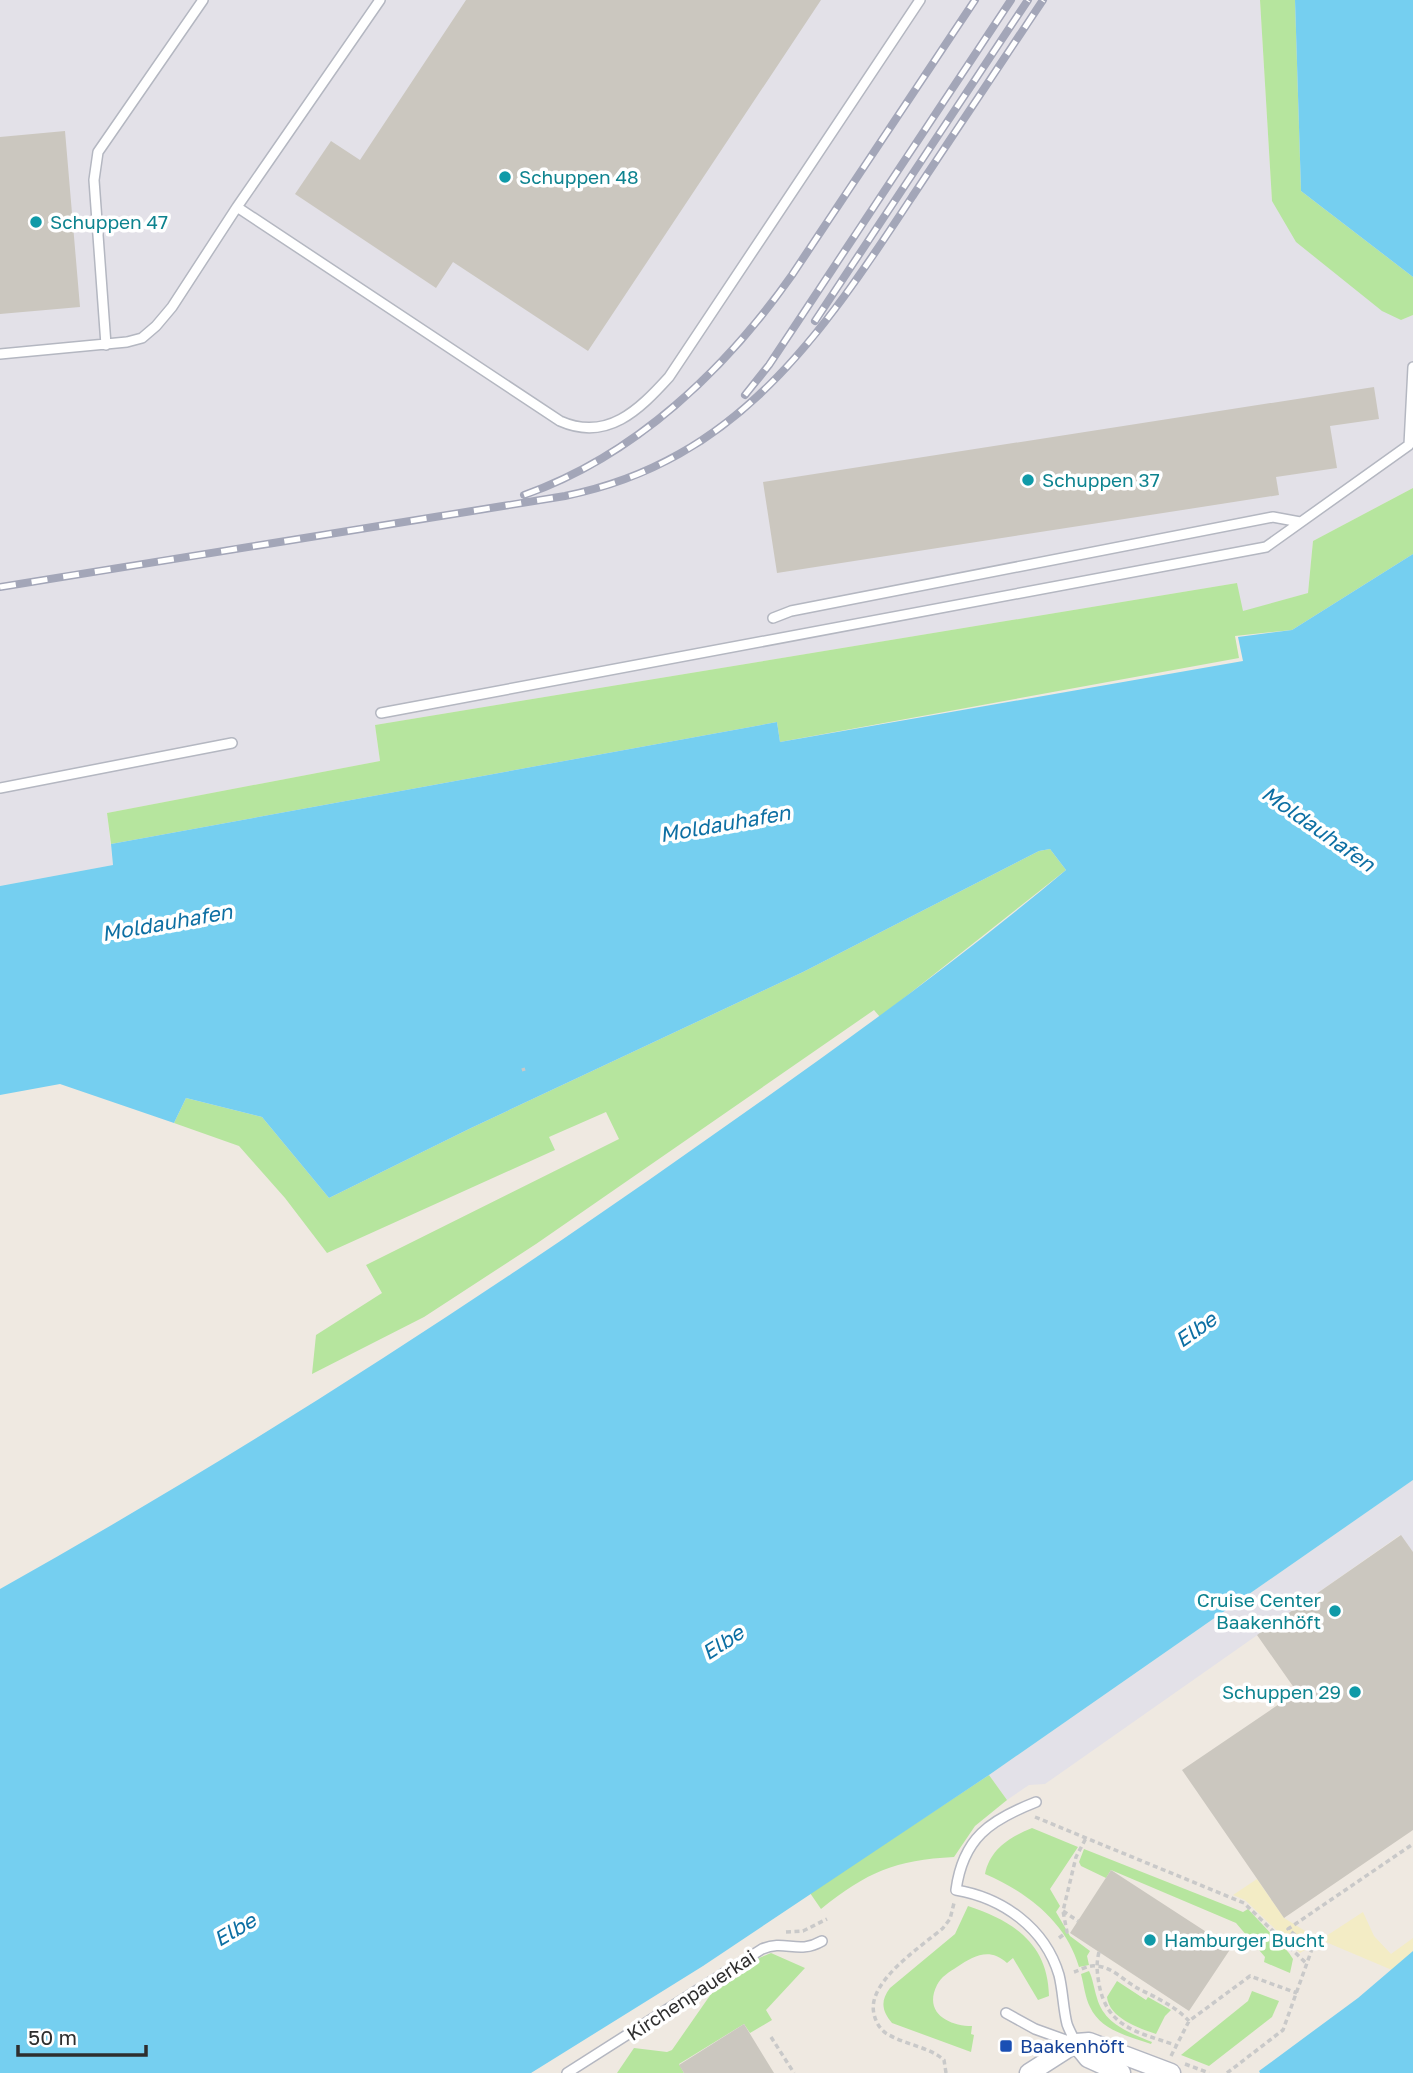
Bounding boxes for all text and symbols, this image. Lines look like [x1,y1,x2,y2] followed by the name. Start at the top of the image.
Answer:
[519,165,639,188] place label: Schuppen 48
[497,169,513,185] marker: Schuppen 48
[50,210,168,233] place label: Schuppen 47
[28,214,44,230] marker: Schuppen 47
[1042,468,1160,491] place label: Schuppen 37
[1020,472,1036,488] marker: Schuppen 37
[1257,780,1381,877] water label: Moldauhafen
[658,799,793,847] water label: Moldauhafen
[100,898,235,946] water label: Moldauhafen
[1170,1305,1223,1353] water label: Elbe
[1197,1588,1322,1633] place label: Cruise Center Baakenhöft
[1327,1603,1343,1619] marker: Cruise Center Baakenhöft
[697,1618,750,1665] water label: Elbe
[1222,1680,1341,1703] place label: Schuppen 29
[1347,1684,1363,1700] marker: Schuppen 29
[209,1906,262,1952] water label: Elbe
[1164,1928,1325,1951] place label: Hamburger Bucht
[1142,1932,1158,1948] marker: Hamburger Bucht
[622,1944,759,2045] street label: Kirchenpauerkai
[18,2014,145,2058] scale bar
[28,2024,77,2050] text: 50 m
[1020,2034,1125,2057] place label: Baakenhöft
[998,2038,1014,2054] marker: Baakenhöft

